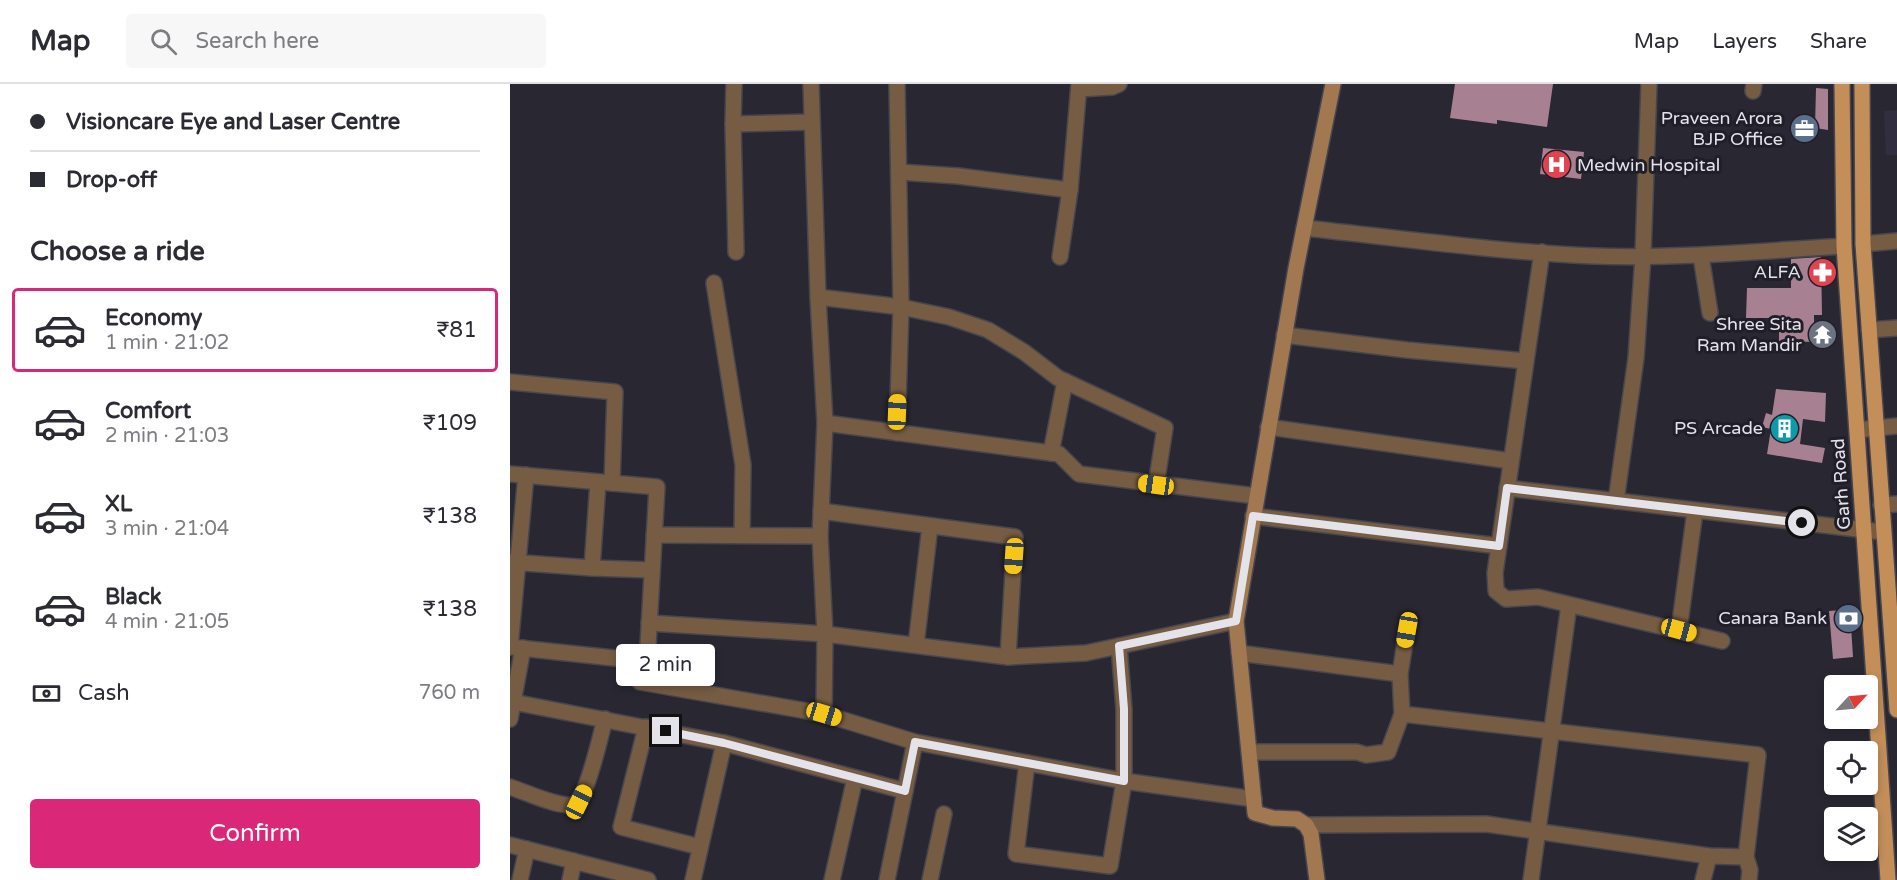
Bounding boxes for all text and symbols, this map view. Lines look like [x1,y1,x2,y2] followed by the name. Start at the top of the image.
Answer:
[126,14,546,68] search box
[30,24,90,58] text: Map
[147,25,180,58] icon: search
[195,28,319,54] text: Search here
[1634,29,1679,54] text: Map
[1712,29,1777,54] text: Layers
[1810,29,1867,54] text: Share
[1661,107,1783,150] place label: Praveen Arora BJP Office
[66,109,400,135] text: Visioncare Eye and Laser Centre
[1788,112,1820,144] office icon: Praveen Arora BJP Office
[1540,149,1572,181] hospital icon: Medwin Hospital
[1577,154,1720,176] place label: Medwin Hospital
[66,167,157,193] text: Drop-off
[30,235,205,268] text: Choose a ride
[1806,256,1838,288] pharmacy icon: ALFA
[1754,261,1801,283] place label: ALFA
[33,303,87,357] icon: car
[105,305,202,331] text: Economy
[1697,313,1802,356] place label: Shree Sita Ram Mandir
[436,317,477,343] text: ₹81
[1807,318,1839,350] temple icon: Shree Sita Ram Mandir
[105,331,229,355] text: 1 min · 21:02
[887,394,907,430] car
[33,396,87,450] icon: car
[105,398,191,424] text: Comfort
[423,410,477,436] text: ₹109
[1768,412,1800,444] building icon: PS Arcade
[1674,417,1763,439] place label: PS Arcade
[105,424,229,448] text: 2 min · 21:03
[1827,438,1855,530] street label: Garh Road
[1137,474,1175,496] car
[33,489,87,543] icon: car
[105,491,132,517] text: XL
[423,503,477,529] text: ₹138
[1788,509,1815,536] route start
[105,517,229,541] text: 3 min · 21:04
[1004,537,1024,575] car
[33,582,87,636] icon: car
[105,584,162,610] text: Black
[423,596,477,622] text: ₹138
[1832,602,1864,634] bank icon: Canara Bank
[1718,607,1827,629] place label: Canara Bank
[105,610,229,634] text: 4 min · 21:05
[1395,611,1419,649] car
[1659,617,1699,643] car
[616,644,716,686] callout: 2 min
[639,653,692,677] text: 2 min
[1824,675,1878,729] north arrow
[1824,675,1878,861] map controls
[30,677,63,710] icon: cash
[78,680,130,706] text: Cash
[419,681,480,705] text: 760 m
[804,700,844,728] car
[652,717,679,744] route end
[1824,741,1878,795] button: locate
[563,782,595,822] car
[30,799,480,868] button: Confirm
[1824,807,1878,861] button: layers

